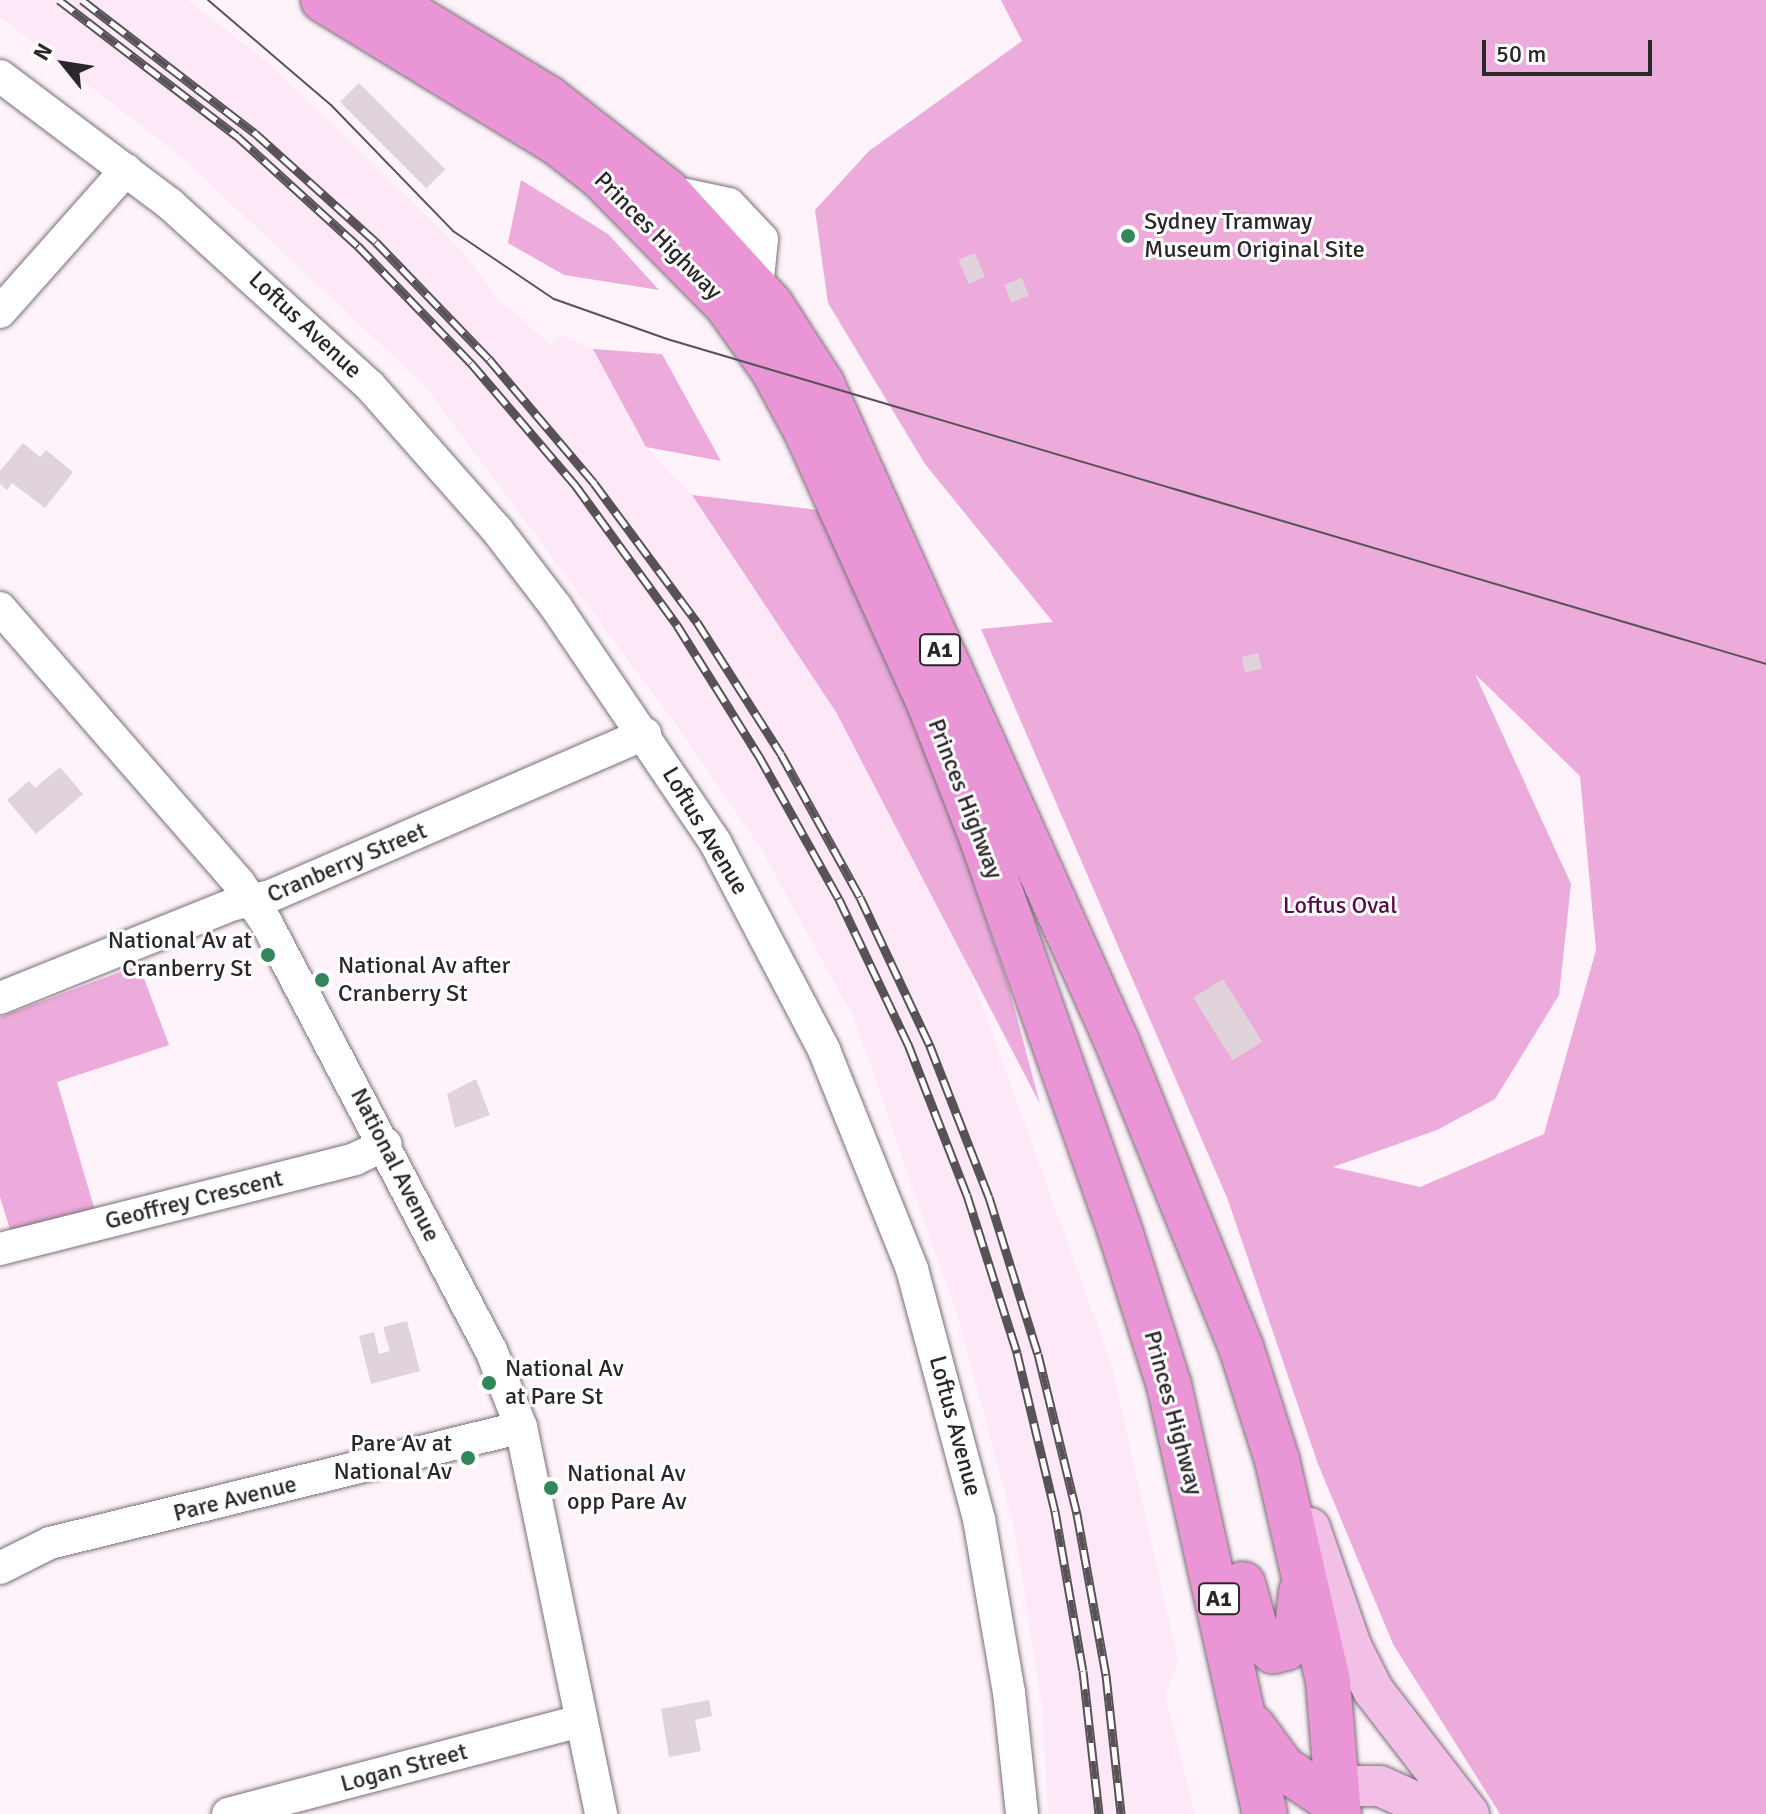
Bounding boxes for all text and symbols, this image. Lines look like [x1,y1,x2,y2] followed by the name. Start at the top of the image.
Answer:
[24,24,104,104] north arrow
[1486,24,1656,74] scale bar
[27,38,58,65] text: N
[1496,39,1546,69] text: 50 m
[588,166,728,306] street label: Princes Highway
[1144,208,1365,264] place label: Sydney Tramway Museum Original Site
[1119,227,1137,245] marker: Sydney Tramway Museum Original Site
[243,265,367,385] street label: Loftus Avenue
[918,632,962,668] road number: A1
[921,715,1009,883] street label: Princes Highway
[656,762,754,900] street label: Loftus Avenue
[263,816,431,910] street label: Cranberry Street
[1283,892,1397,920] park label: Loftus Oval
[108,927,252,983] place label: National Av at Cranberry St
[259,946,277,964] marker: National Av at Cranberry St
[338,952,510,1008] place label: National Av after Cranberry St
[313,971,331,989] marker: National Av after Cranberry St
[344,1083,446,1247] street label: National Avenue
[102,1164,286,1236] street label: Geoffrey Crescent
[1137,1328,1209,1498] street label: Princes Highway
[922,1353,988,1499] street label: Loftus Avenue
[505,1355,624,1411] place label: National Av at Pare St
[480,1374,498,1392] marker: National Av at Pare St
[333,1430,452,1486] place label: Pare Av at National Av
[459,1449,477,1467] marker: Pare Av at National Av
[567,1460,686,1516] place label: National Av opp Pare Av
[170,1470,300,1528] street label: Pare Avenue
[542,1479,560,1497] marker: National Av opp Pare Av
[1197,1581,1241,1617] road number: A1
[337,1737,471,1799] street label: Logan Street

